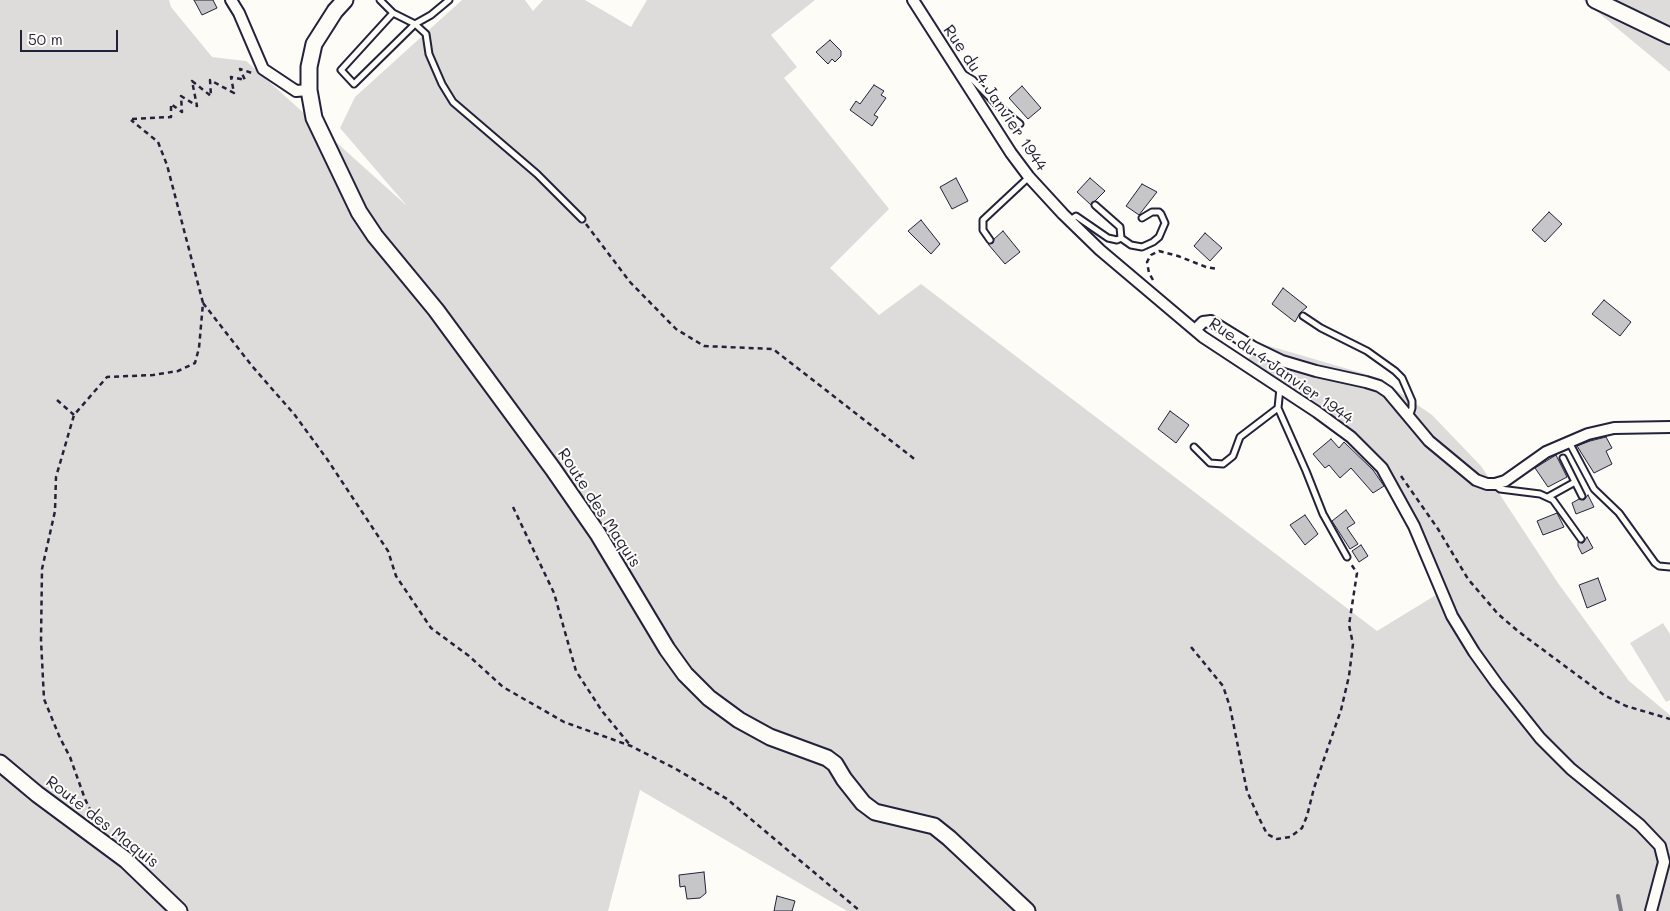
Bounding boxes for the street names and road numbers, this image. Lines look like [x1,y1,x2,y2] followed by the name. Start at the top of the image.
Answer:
[939,21,1051,175] street label: Rue du 4 Janvier 1944
[1205,314,1357,428] street label: Rue du 4 Janvier 1944
[553,445,645,571] street label: Route des Maquis
[42,772,162,872] street label: Route des Maquis

